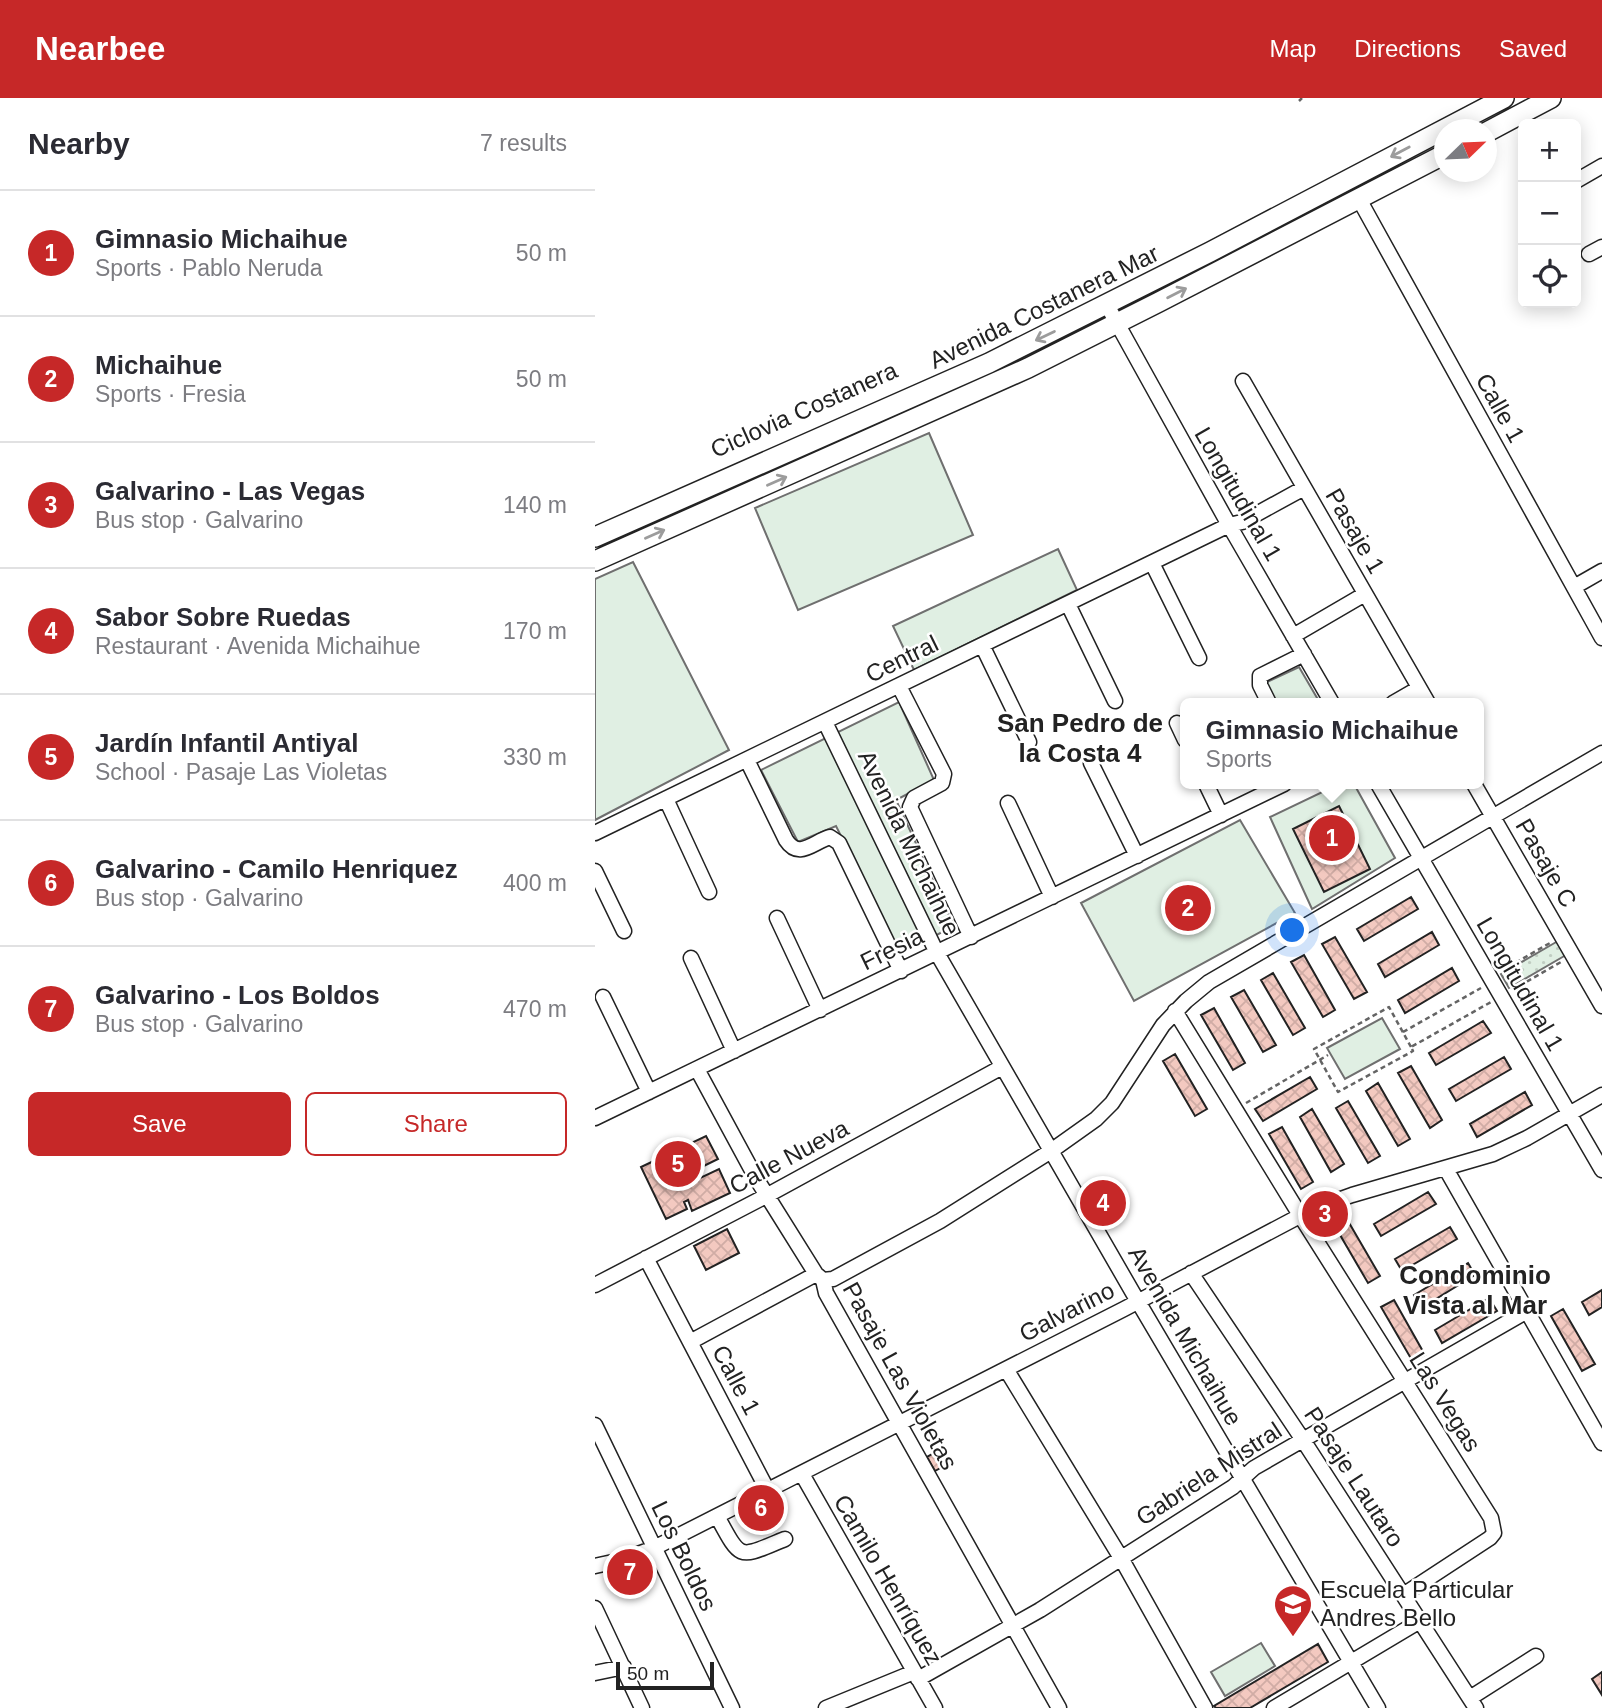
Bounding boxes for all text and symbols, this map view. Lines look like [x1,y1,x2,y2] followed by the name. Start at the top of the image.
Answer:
[35,30,165,67] text: Nearbee
[1270,35,1316,62] text: Map
[1354,35,1461,62] text: Directions
[1499,35,1567,62] text: Saved
[1434,119,1497,182] north arrow
[1518,119,1581,308] map controls
[1518,119,1581,182] button: +
[28,127,130,160] text: Nearby
[480,130,567,156] text: 7 results
[1390,146,1411,160] one-way arrow
[1518,182,1581,245] button: −
[95,224,348,254] text: Gimnasio Michaihue
[925,239,1163,374] street label: Avenida Costanera Mar
[45,240,57,266] text: 1
[516,240,567,266] text: 50 m
[1518,245,1581,308] button: locate
[95,255,323,281] text: Sports · Pablo Neruda
[1167,286,1187,300] one-way arrow
[1035,329,1056,343] one-way arrow
[95,350,222,380] text: Michaihue
[706,356,902,463] street label: Ciclovia Costanera
[45,366,57,392] text: 2
[516,366,567,392] text: 50 m
[1471,369,1530,447] street label: Calle 1
[95,381,246,407] text: Sports · Fresia
[1189,422,1287,565] street label: Longitudinal 1
[765,474,787,487] one-way arrow
[95,476,365,506] text: Galvarino - Las Vegas
[1320,484,1390,578] street label: Pasaje 1
[45,492,57,518] text: 3
[503,492,567,518] text: 140 m
[95,507,303,533] text: Bus stop · Galvarino
[643,527,665,540] one-way arrow
[95,602,351,632] text: Sabor Sobre Ruedas
[45,618,57,644] text: 4
[503,618,567,644] text: 170 m
[861,629,942,688] street label: Central
[95,633,421,659] text: Restaurant · Avenida Michaihue
[1180,698,1484,789] popup
[997,708,1163,768] district label: San Pedro de la Costa 4
[1206,715,1458,745] text: Gimnasio Michaihue
[95,728,358,758] text: Jardín Infantil Antiyal
[45,744,57,770] text: 5
[503,744,567,770] text: 330 m
[853,746,966,940] street label: Avenida Michaihue
[1206,746,1272,772] text: Sports
[95,759,387,785] text: School · Pasaje Las Violetas
[1309,812,1355,864] pin: 1
[1510,814,1582,912] street label: Pasaje C
[95,854,458,884] text: Galvarino - Camilo Henriquez
[45,870,57,896] text: 6
[503,870,567,896] text: 400 m
[1165,882,1211,934] pin: 2
[95,885,303,911] text: Bus stop · Galvarino
[1471,912,1569,1055] street label: Longitudinal 1
[1275,913,1309,947] your location
[856,922,928,975] street label: Fresia
[95,980,380,1010] text: Galvarino - Los Boldos
[45,996,57,1022] text: 7
[503,996,567,1022] text: 470 m
[95,1011,303,1037] text: Bus stop · Galvarino
[28,1092,291,1156] button: Save
[305,1092,567,1156] button: Share
[725,1114,853,1199] street label: Calle Nueva
[655,1138,701,1190] pin: 5
[1080,1177,1126,1229] pin: 4
[1302,1188,1348,1240] pin: 3
[1123,1241,1248,1430] street label: Avenida Michaihue
[1399,1260,1551,1320] district label: Condominio Vista al Mar
[1015,1276,1119,1347] street label: Galvarino
[838,1277,963,1474] street label: Pasaje Las Violetas
[707,1340,766,1419] street label: Calle 1
[1404,1347,1487,1456] street label: Las Vegas
[1299,1402,1410,1552] street label: Pasaje Lautaro
[1131,1416,1287,1531] street label: Gabriela Mistral
[738,1482,784,1534] pin: 6
[829,1490,948,1670] street label: Camilo Henríquez
[646,1496,723,1615] street label: Los Boldos
[607,1546,653,1598] pin: 7
[1320,1576,1513,1631] place label: Escuela Particular Andres Bello
[1272,1583,1314,1638] school or university icon: Escuela Particular Andres Bello
[616,1659,714,1691] scale bar
[627,1663,669,1684] text: 50 m

